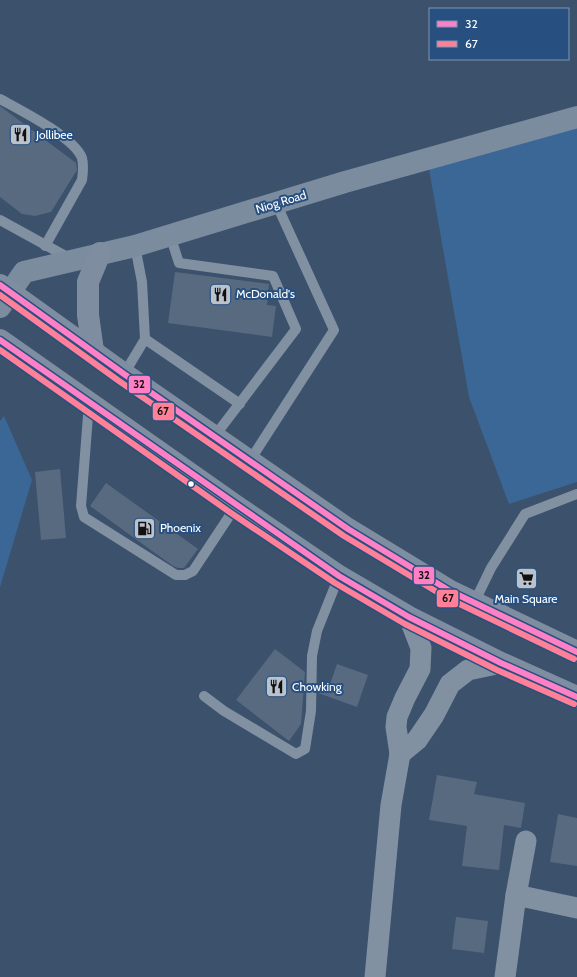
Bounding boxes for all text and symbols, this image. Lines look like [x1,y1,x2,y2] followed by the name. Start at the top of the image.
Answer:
[429,8,569,60] legend
[465,16,478,31] text: 32
[465,36,478,51] text: 67
[7,122,33,148] restaurant icon: Jollibee
[35,127,73,142] place label: Jollibee
[254,187,308,216] street label: Niog Road
[207,281,233,307] restaurant icon: McDonald's
[236,286,295,301] place label: McDonald's
[128,375,151,394] line badge: 32
[133,377,145,391] text: 32
[152,402,175,421] line badge: 67
[157,404,169,418] text: 67
[186,479,196,489] unlabelled marker
[131,515,157,541] fuel station icon: Phoenix
[160,520,201,535] place label: Phoenix
[513,565,539,591] supermarket icon: Main Square
[413,566,435,585] line badge: 32
[418,568,430,582] text: 32
[436,589,459,608] line badge: 67
[442,591,454,605] text: 67
[495,591,557,606] place label: Main Square
[263,674,289,700] restaurant icon: Chowking
[292,679,343,694] place label: Chowking

